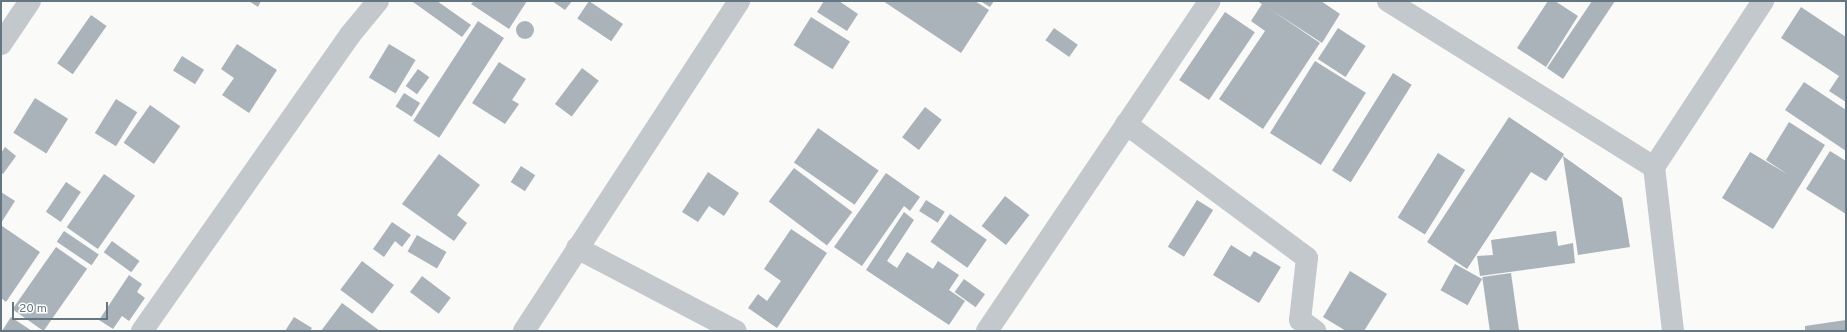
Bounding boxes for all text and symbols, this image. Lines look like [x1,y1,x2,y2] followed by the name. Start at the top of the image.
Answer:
[14,294,110,320] scale bar
[19,301,47,317] text: 20 m

